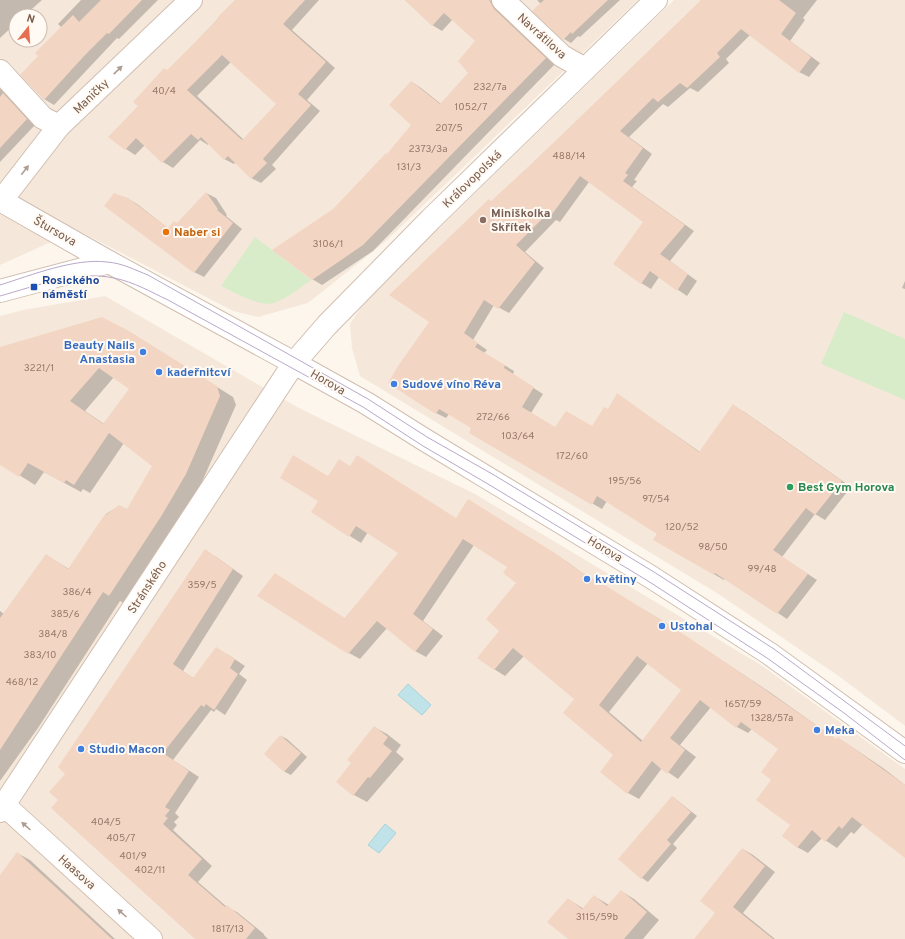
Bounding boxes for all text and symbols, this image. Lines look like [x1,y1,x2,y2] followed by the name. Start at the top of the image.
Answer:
[8,8,48,48] north arrow
[513,10,569,63] street label: Navrátilova
[25,12,36,27] text: N
[113,65,123,75] one-way arrow
[70,76,113,118] street label: Maničky
[473,81,507,94] house number: 232/7a
[152,85,176,98] house number: 40/4
[455,101,487,114] house number: 1052/7
[435,122,463,135] house number: 207/5
[408,143,448,156] house number: 2373/3a
[440,147,506,212] street label: Královopolská
[553,150,585,163] house number: 488/14
[397,161,421,174] house number: 131/3
[21,164,30,175] one-way arrow
[491,206,550,236] place label: Miniškolka Skřítek
[30,213,79,251] street label: Štursova
[478,215,488,225] marker: Miniškolka Skřítek
[174,225,220,241] place label: Naber si
[161,227,171,237] marker: Naber si
[313,238,343,251] house number: 3106/1
[42,273,100,303] place label: Rosického náměstí
[29,282,39,292] marker: Rosického náměstí
[64,338,135,368] place label: Beauty Nails Anastasia
[138,347,148,357] marker: Beauty Nails Anastasia
[24,362,54,375] house number: 3221/1
[167,365,232,381] place label: kadeřnitcví
[307,366,348,399] street label: Horova
[154,367,164,377] marker: kadeřnitcví
[402,377,501,393] place label: Sudové víno Réva
[389,379,399,389] marker: Sudové víno Réva
[476,411,510,424] house number: 272/66
[502,430,534,443] house number: 103/64
[556,450,588,463] house number: 172/60
[609,475,642,488] house number: 195/56
[798,480,895,496] place label: Best Gym Horova
[785,482,795,492] marker: Best Gym Horova
[642,493,670,506] house number: 97/54
[665,521,699,534] house number: 120/52
[584,533,625,567] street label: Horova
[698,541,728,554] house number: 98/50
[125,558,171,617] street label: Stránského
[747,563,777,576] house number: 99/48
[595,572,637,588] place label: květiny
[582,574,592,584] marker: květiny
[187,579,217,592] house number: 359/5
[62,586,92,599] house number: 386/4
[50,608,80,621] house number: 385/6
[670,619,713,635] place label: Ustohal
[657,621,667,631] marker: Ustohal
[38,628,68,641] house number: 384/8
[24,649,56,662] house number: 383/10
[6,676,38,689] house number: 468/12
[725,698,761,711] house number: 1657/59
[751,712,793,725] house number: 1328/57a
[825,723,855,739] place label: Meka
[812,725,822,735] marker: Meka
[89,742,165,758] place label: Studio Macon
[76,744,86,754] marker: Studio Macon
[91,816,121,829] house number: 404/5
[21,821,31,830] one-way arrow
[106,832,136,845] house number: 405/7
[119,850,147,863] house number: 401/9
[54,852,98,894] street label: Haasova
[134,864,166,877] house number: 402/11
[117,908,127,918] one-way arrow
[576,911,619,924] house number: 3115/59b
[212,923,244,936] house number: 1817/13

